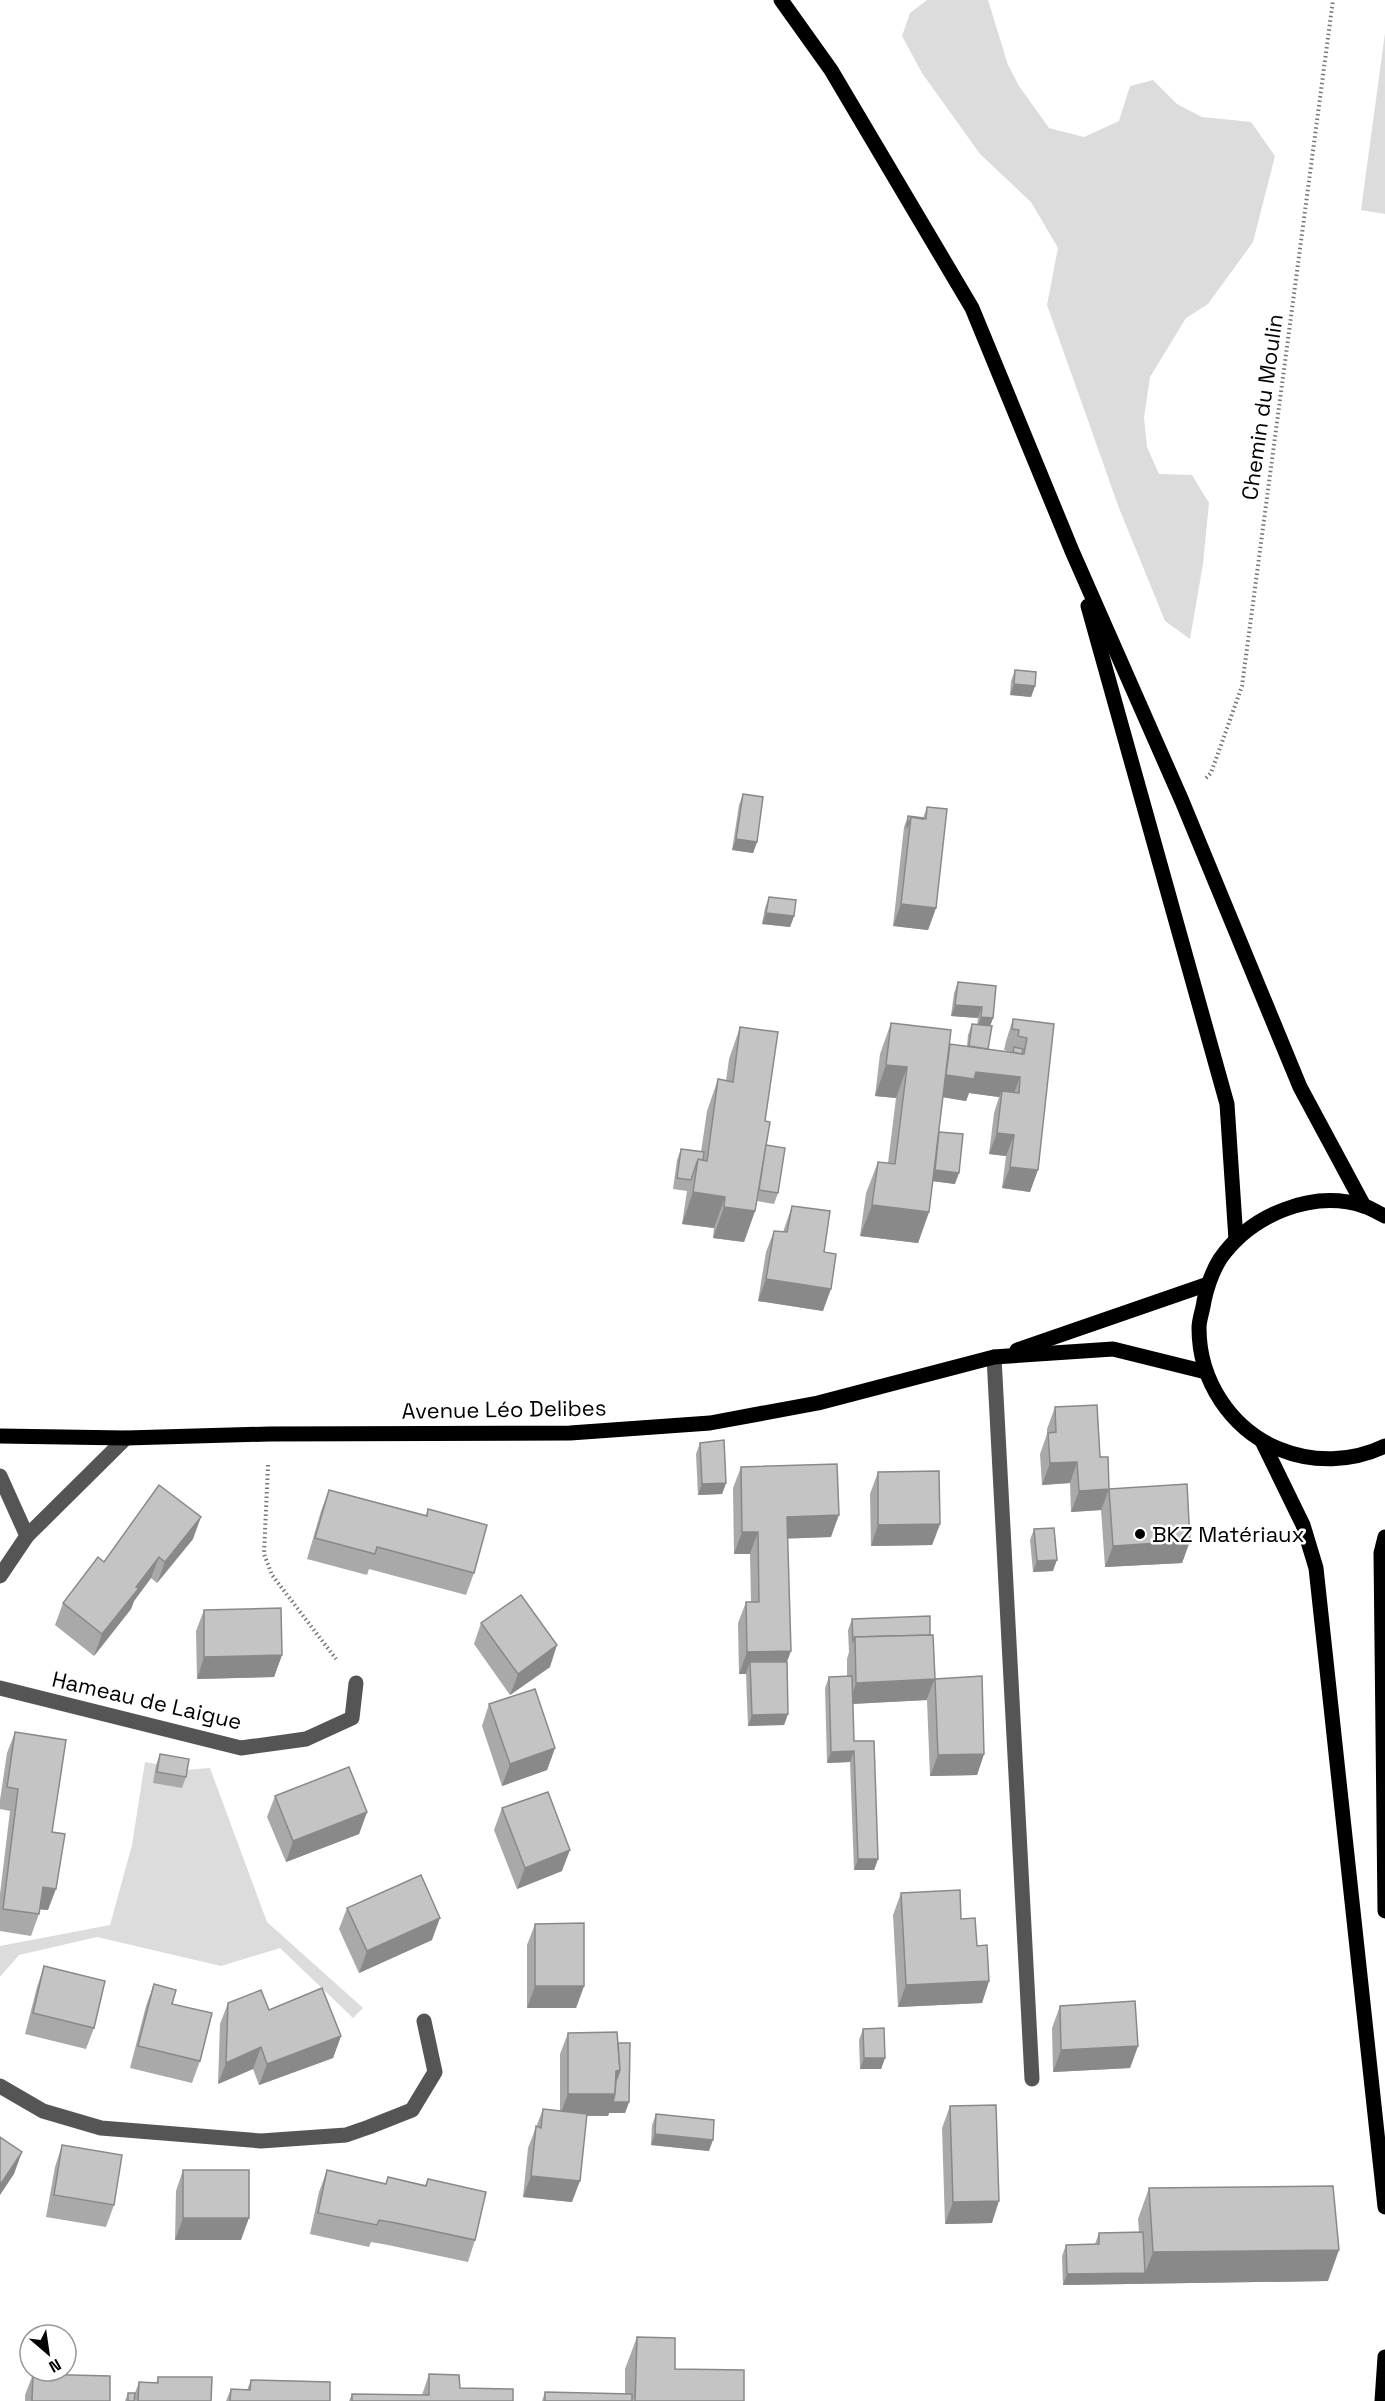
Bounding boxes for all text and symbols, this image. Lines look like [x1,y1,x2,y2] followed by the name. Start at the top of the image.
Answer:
[1235,312,1289,502] street label: Chemin du Moulin
[401,1393,607,1425] street label: Avenue Léo Delibes
[1152,1520,1305,1548] place label: BKZ Matériaux
[1133,1527,1147,1541] marker: BKZ Matériaux
[49,1665,245,1735] street label: Hameau de Laigue
[18,2323,78,2383] north arrow
[45,2354,65,2377] text: N

